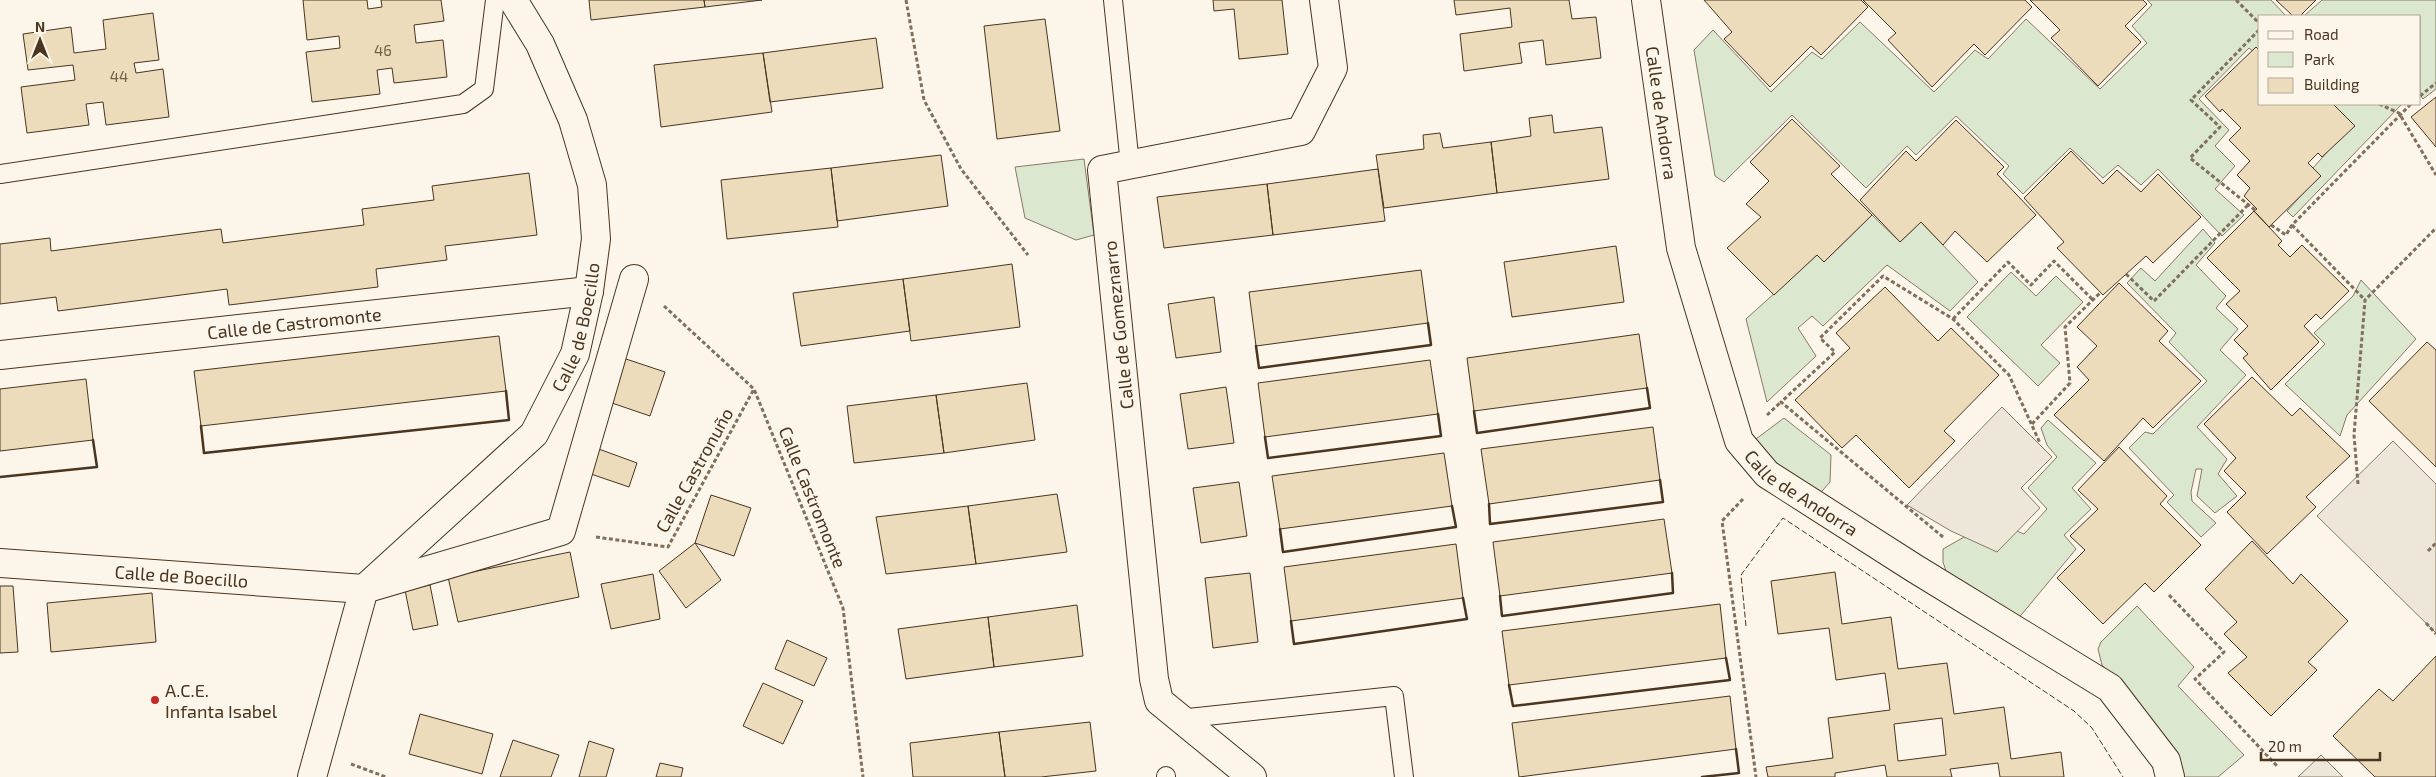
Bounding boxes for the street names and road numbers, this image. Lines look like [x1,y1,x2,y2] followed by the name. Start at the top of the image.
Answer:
[1642,45,1682,181] street label: Calle de Andorra
[1098,240,1138,410] street label: Calle de Gomeznarro
[547,261,604,395] street label: Calle de Boecillo
[206,303,382,343] street label: Calle de Castromonte
[651,404,737,536] street label: Calle Castronuño
[775,423,851,571] street label: Calle Castromonte
[1740,445,1862,540] street label: Calle de Andorra
[114,560,249,592] street label: Calle de Boecillo

